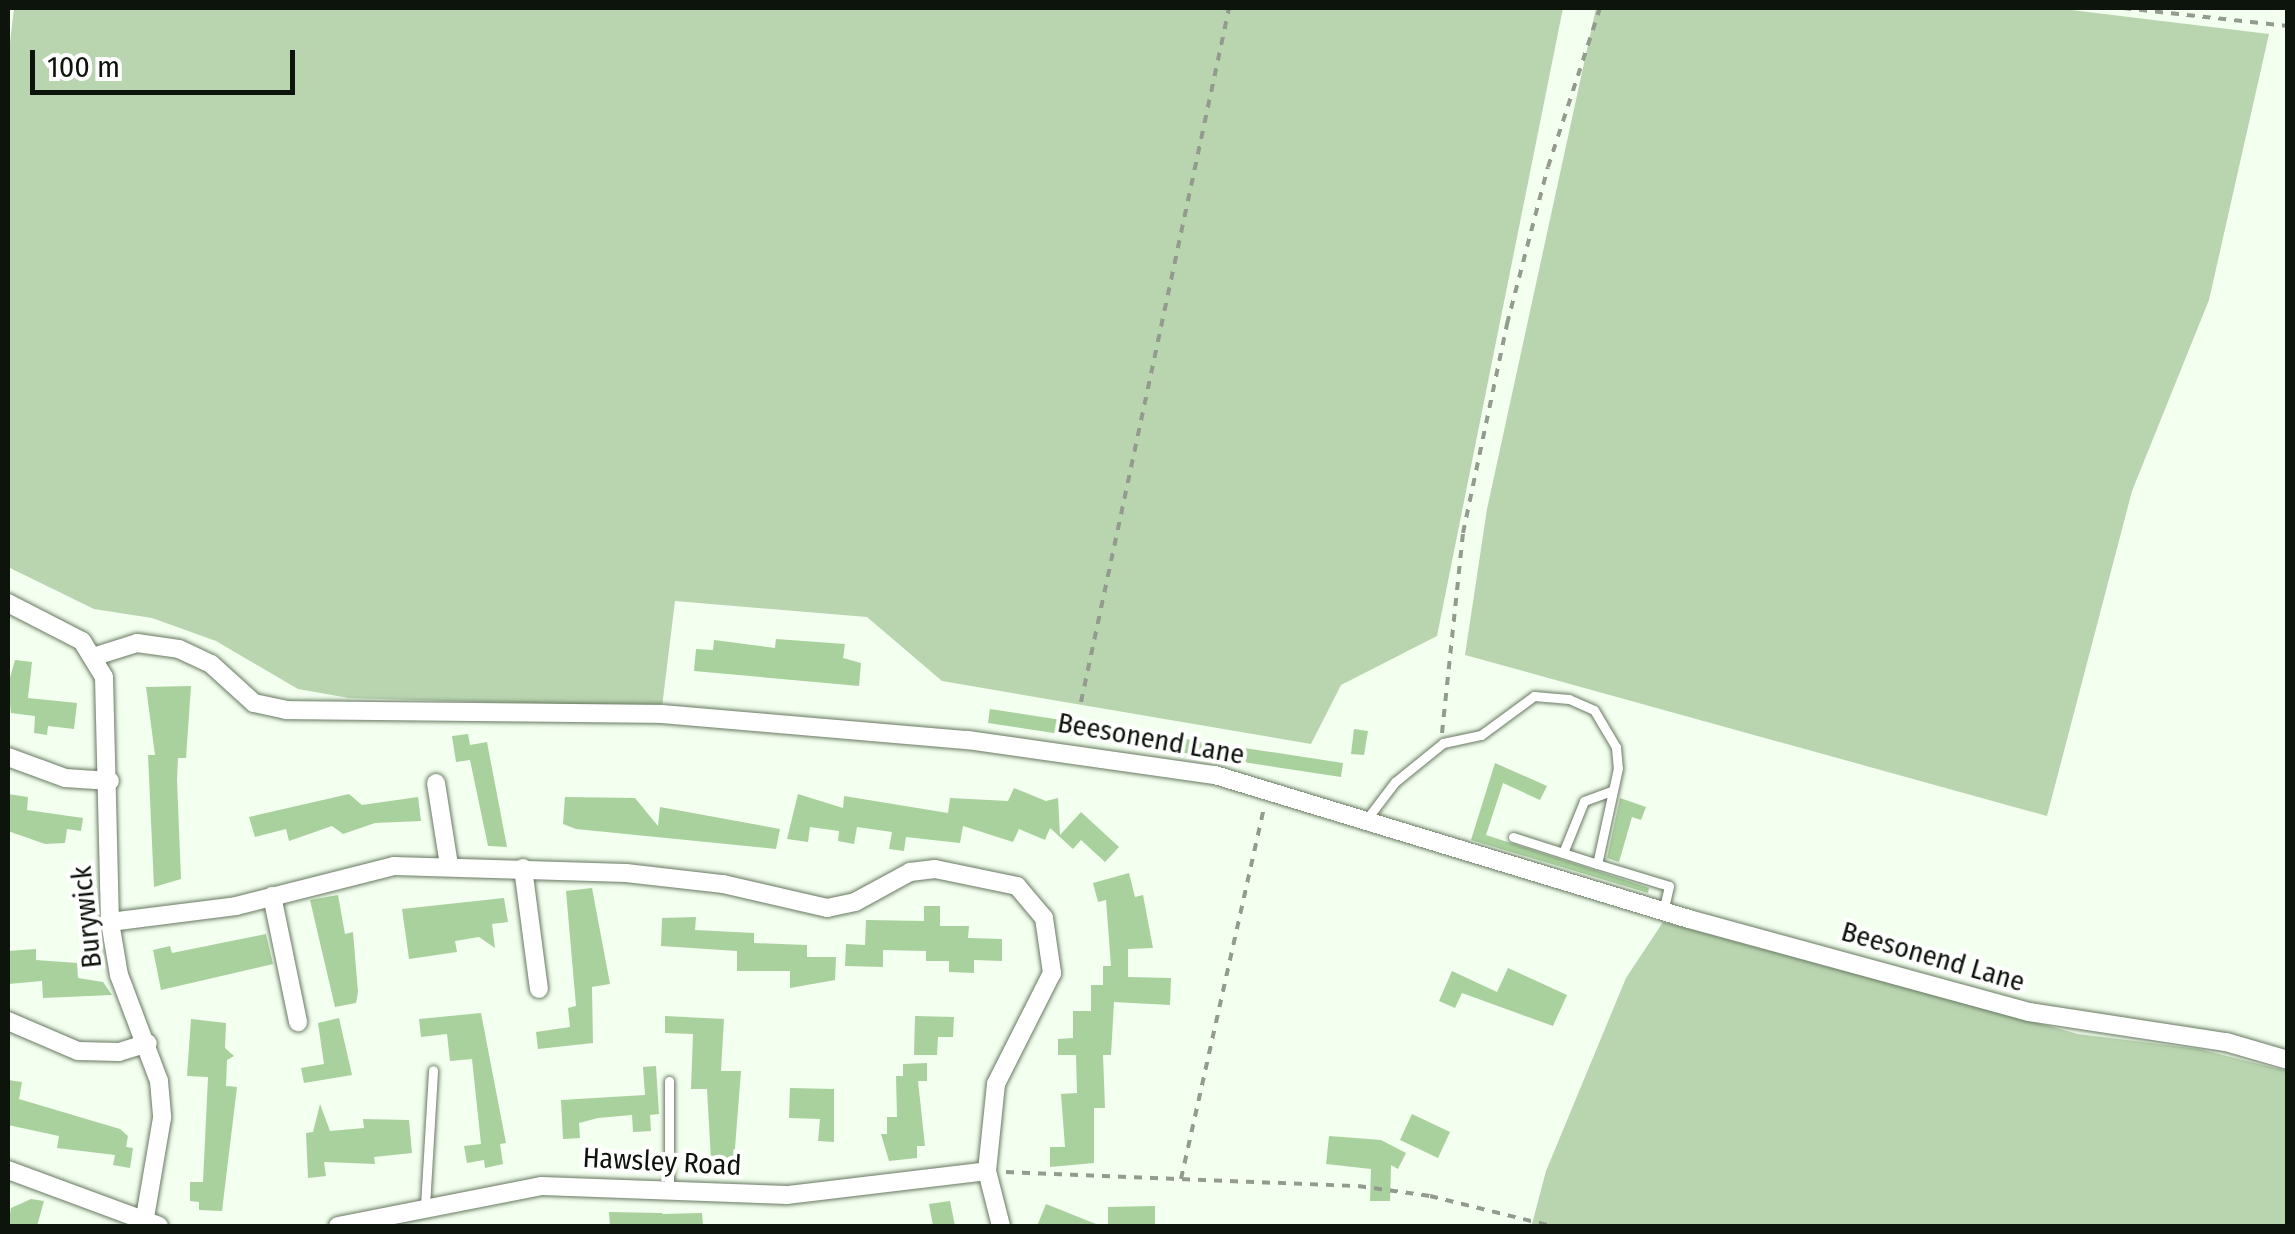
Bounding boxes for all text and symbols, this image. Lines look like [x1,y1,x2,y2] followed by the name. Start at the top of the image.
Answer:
[35,30,300,92] scale bar
[47,49,120,85] text: 100 m
[1055,706,1247,772] street label: Beesonend Lane
[65,864,109,970] street label: Burywick
[1837,915,2029,999] street label: Beesonend Lane
[582,1141,742,1183] street label: Hawsley Road

